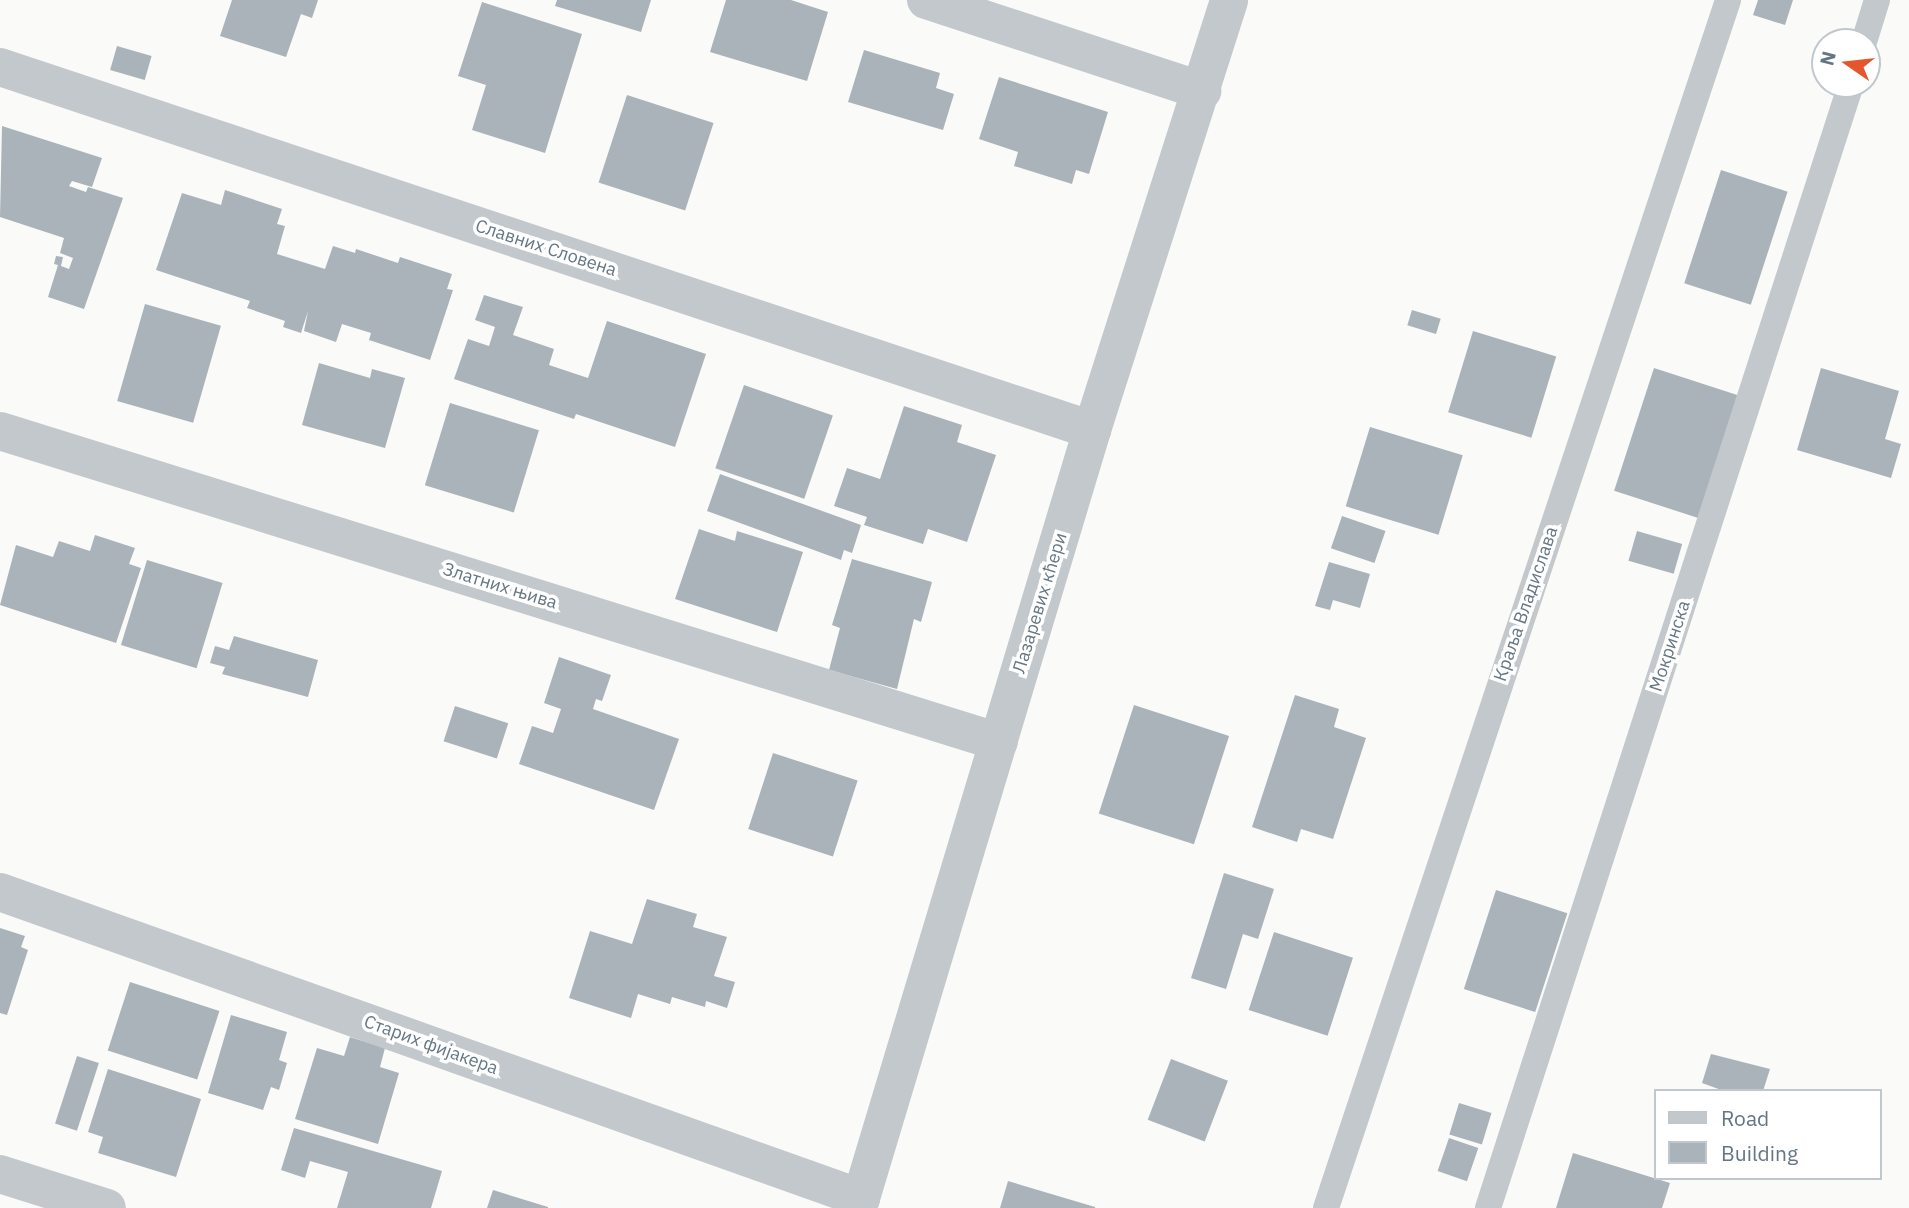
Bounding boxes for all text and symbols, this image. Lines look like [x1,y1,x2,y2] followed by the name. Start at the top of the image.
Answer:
[1811,28,1881,98] north arrow
[1814,49,1841,68] text: N
[473,215,619,281] street label: Славних Словена
[1489,524,1563,684] street label: Краља Владислава
[1008,530,1072,676] street label: Лазаревих кћери
[440,558,560,614] street label: Златних њива
[1645,598,1695,694] street label: Мокринска
[361,1011,501,1079] street label: Старих фијакера
[1654,1089,1881,1180] legend
[1721,1104,1769,1132] text: Road
[1721,1139,1798,1167] text: Building

